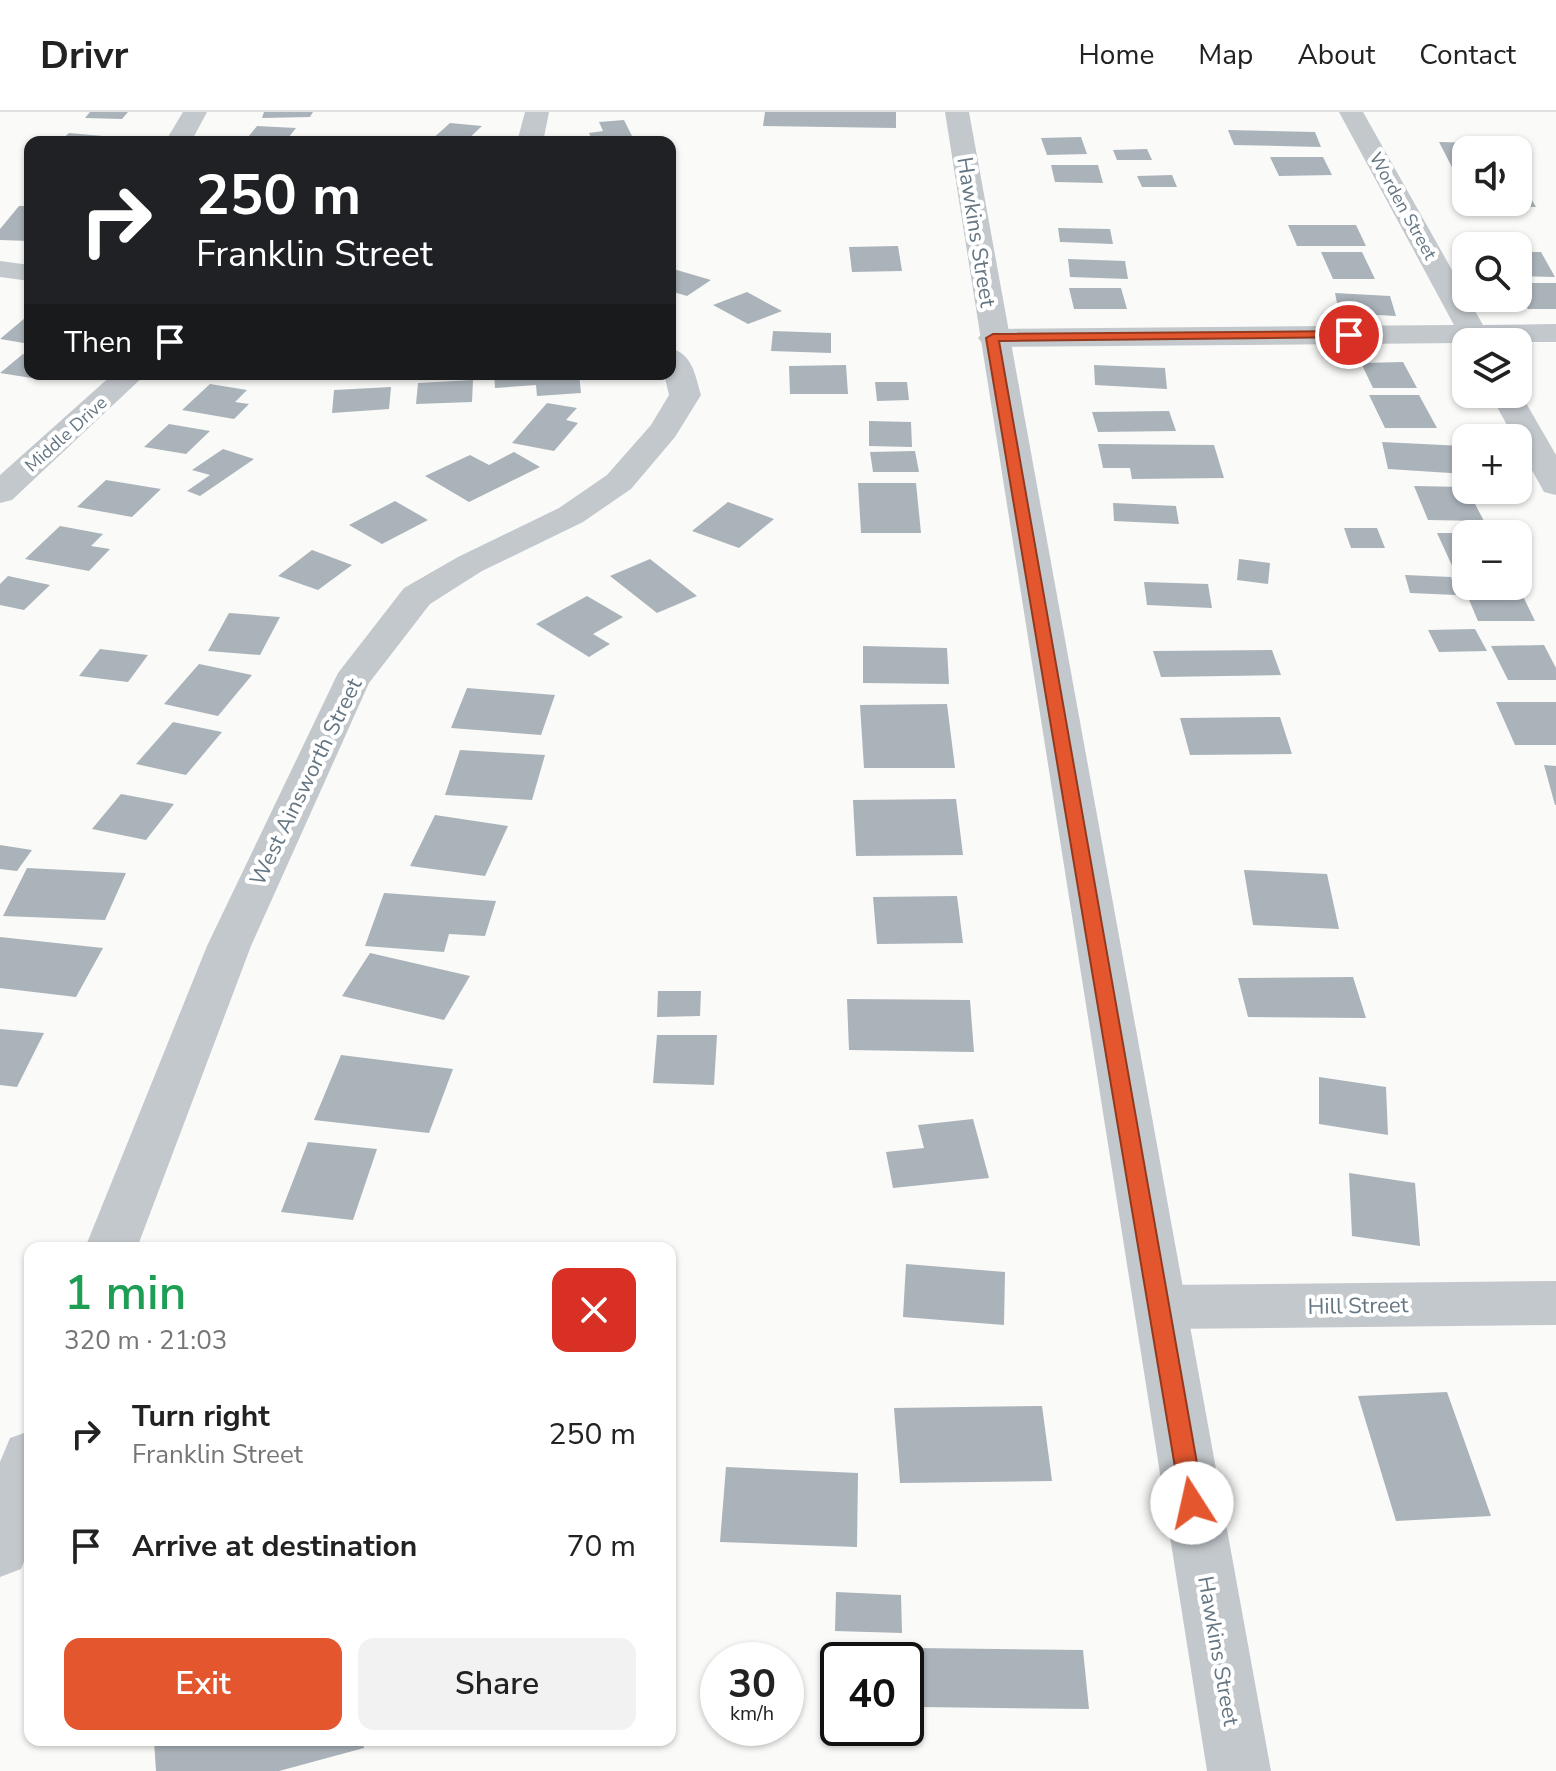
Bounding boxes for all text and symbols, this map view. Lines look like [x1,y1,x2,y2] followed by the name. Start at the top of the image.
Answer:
[40,30,128,81] text: Drivr
[1079,36,1154,74] text: Home
[1198,36,1253,74] text: Map
[1297,36,1375,74] text: About
[1419,36,1516,74] text: Contact
[1452,136,1532,600] map controls
[1452,136,1532,216] button: sound
[1364,148,1443,265] street label: Worden Street
[949,155,1003,310] street label: Hawkins Street
[196,157,361,234] text: 250 m
[64,168,168,272] icon: right
[196,230,433,279] text: Franklin Street
[1452,232,1532,312] button: search
[1315,301,1383,369] pin
[1327,313,1371,357] icon: arrive
[148,320,192,364] icon: arrive
[64,322,132,363] text: Then
[1452,328,1532,408] button: layers
[20,391,112,477] street label: Middle Drive
[1452,424,1532,504] button: +
[1452,520,1532,600] button: −
[243,673,369,891] street label: West Ainsworth Street
[64,1260,186,1326] text: 1 min
[552,1268,636,1352] button: close
[1307,1290,1409,1322] street label: Hill Street
[64,1323,227,1358] text: 320 m · 21:03
[132,1396,270,1437] text: Turn right
[64,1412,108,1456] icon: right
[549,1414,636,1455] text: 250 m
[132,1437,303,1472] text: Franklin Street
[1150,1461,1234,1545] position arrow
[64,1524,108,1568] icon: arrive
[132,1526,417,1567] text: Arrive at destination
[567,1526,636,1567] text: 70 m
[1190,1574,1246,1729] street label: Hawkins Street
[64,1638,342,1730] button: Exit
[358,1638,636,1730] button: Share
[820,1642,924,1746] speed limit sign: 40
[728,1657,776,1711] text: 30
[730,1700,774,1727] text: km/h

